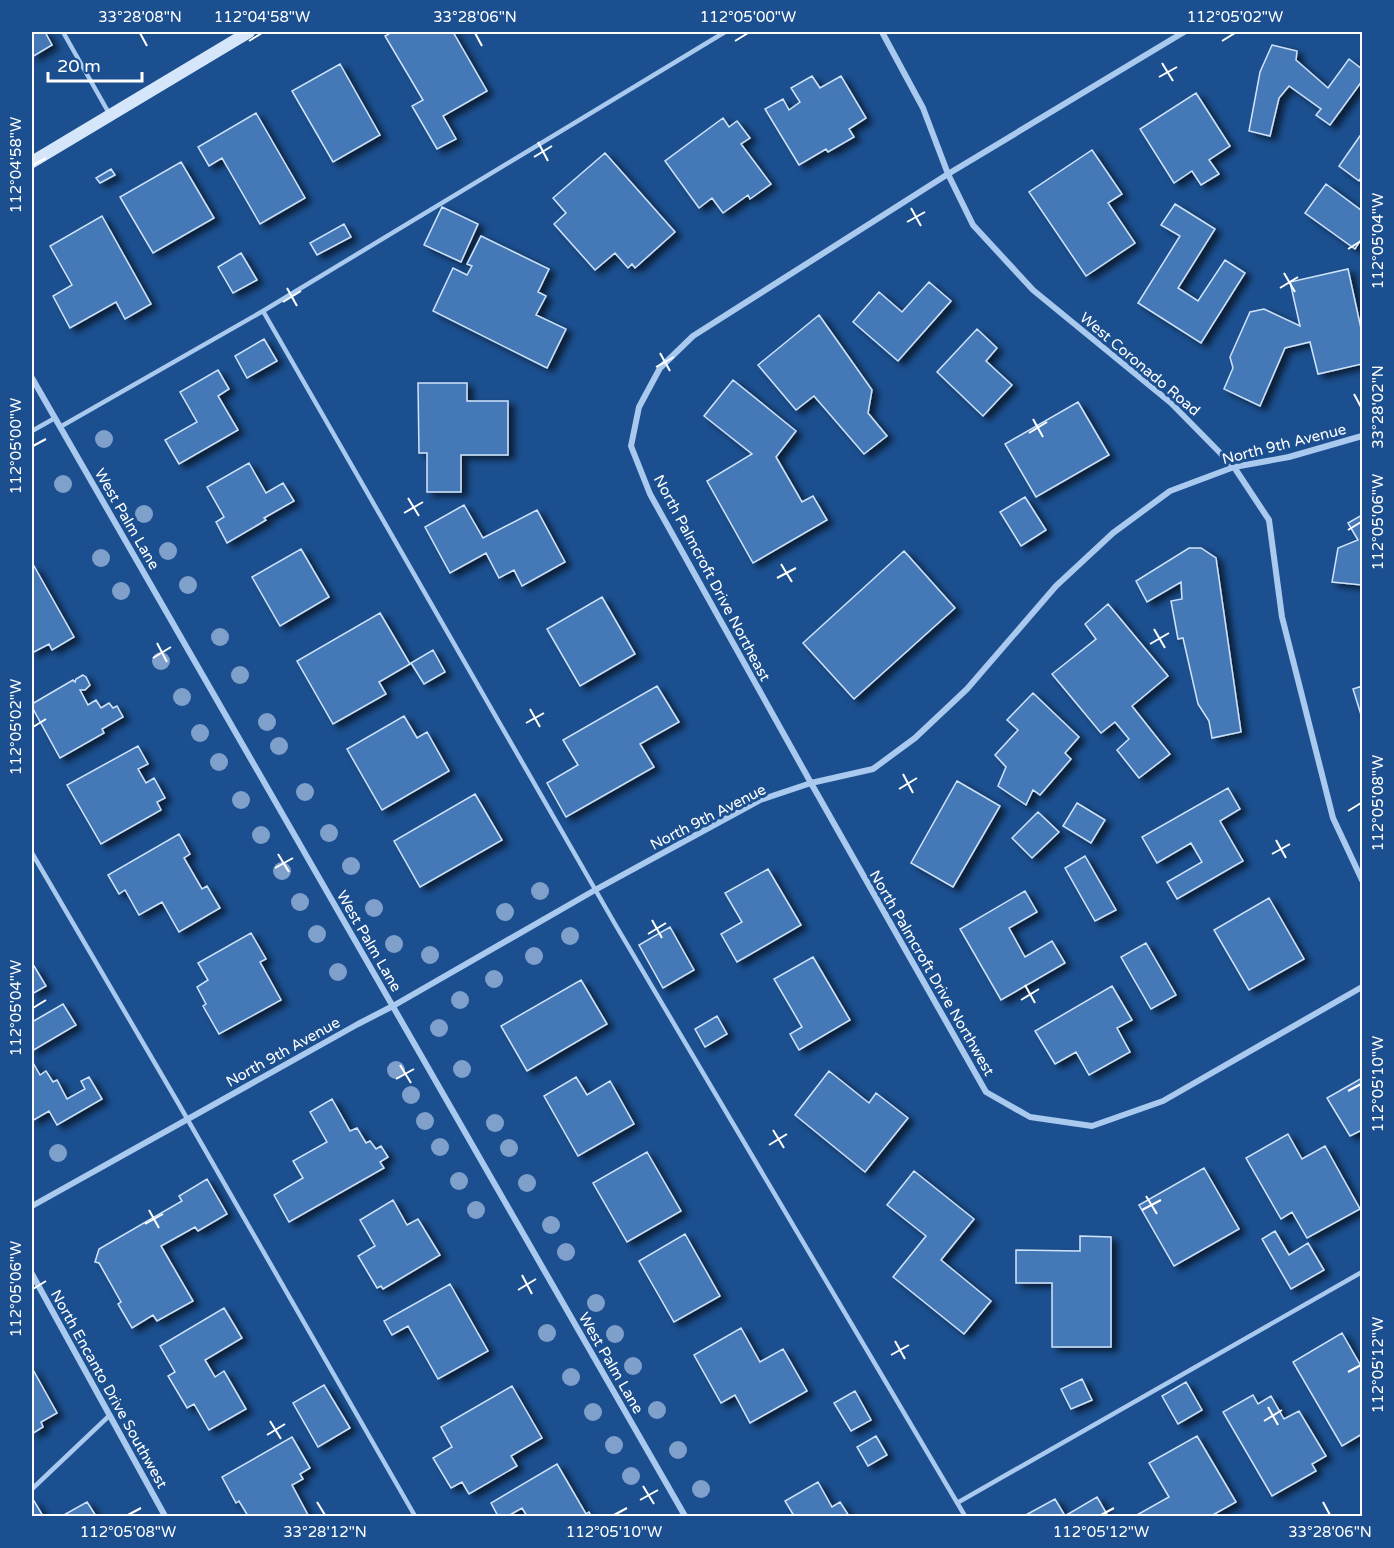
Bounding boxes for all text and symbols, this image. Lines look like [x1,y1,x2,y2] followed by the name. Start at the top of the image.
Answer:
[98,8,182,26] text: 33°28'08"N
[214,8,310,26] text: 112°04'58"W
[433,8,517,26] text: 33°28'06"N
[700,8,796,26] text: 112°05'00"W
[1187,8,1283,26] text: 112°05'02"W
[48,45,142,83] scale bar
[57,55,101,77] text: 20 m
[7,117,25,213] text: 112°04'58"W
[1369,193,1387,289] text: 112°05'04"W
[1076,308,1204,420] street label: West Coronado Road
[1369,365,1387,449] text: 33°28'02"N
[7,398,25,494] text: 112°05'00"W
[1220,420,1348,468] street label: North 9th Avenue
[91,465,163,573] street label: West Palm Lane
[650,472,774,684] street label: North Palmcroft Drive Northeast
[1369,474,1387,570] text: 112°05'06"W
[7,679,25,775] text: 112°05'02"W
[1369,755,1387,851] text: 112°05'08"W
[647,780,769,854] street label: North 9th Avenue
[866,867,998,1079] street label: North Palmcroft Drive Northwest
[333,887,405,995] street label: West Palm Lane
[7,960,25,1056] text: 112°05'04"W
[223,1013,343,1091] street label: North 9th Avenue
[1369,1036,1387,1132] text: 112°05'10"W
[7,1241,25,1337] text: 112°05'06"W
[47,1287,171,1492] street label: North Encanto Drive Southwest
[575,1309,647,1417] street label: West Palm Lane
[1369,1317,1387,1413] text: 112°05'12"W
[80,1523,176,1541] text: 112°05'08"W
[283,1523,367,1541] text: 33°28'12"N
[566,1523,662,1541] text: 112°05'10"W
[1053,1523,1149,1541] text: 112°05'12"W
[1288,1523,1372,1541] text: 33°28'06"N

